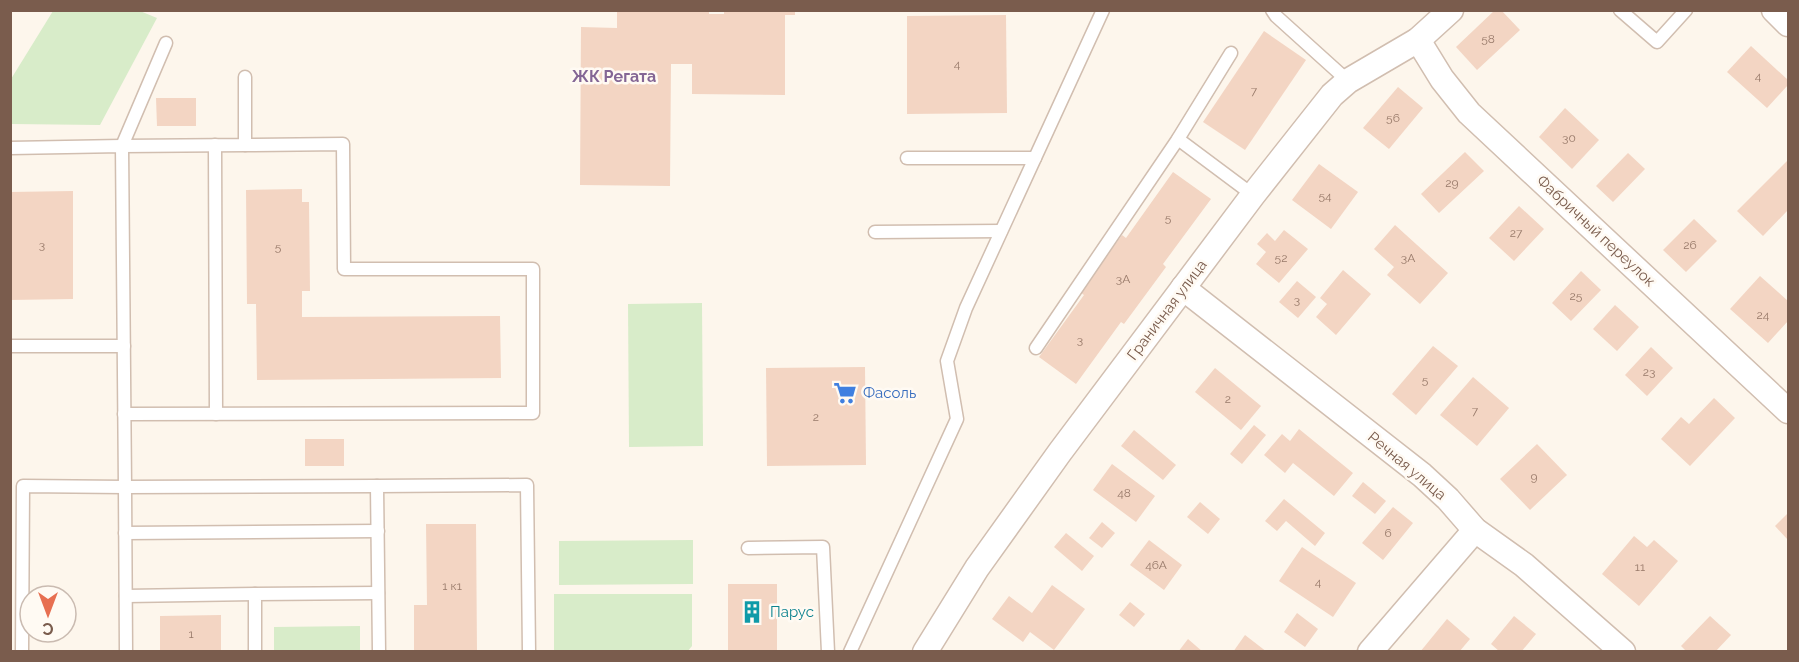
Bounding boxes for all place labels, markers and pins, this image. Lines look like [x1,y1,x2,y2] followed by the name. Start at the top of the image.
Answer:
[832,380,858,406] supermarket icon: Фасоль
[863,384,916,402] place label: Фасоль
[739,599,765,625] building icon: Парус
[770,603,814,621] place label: Парус

